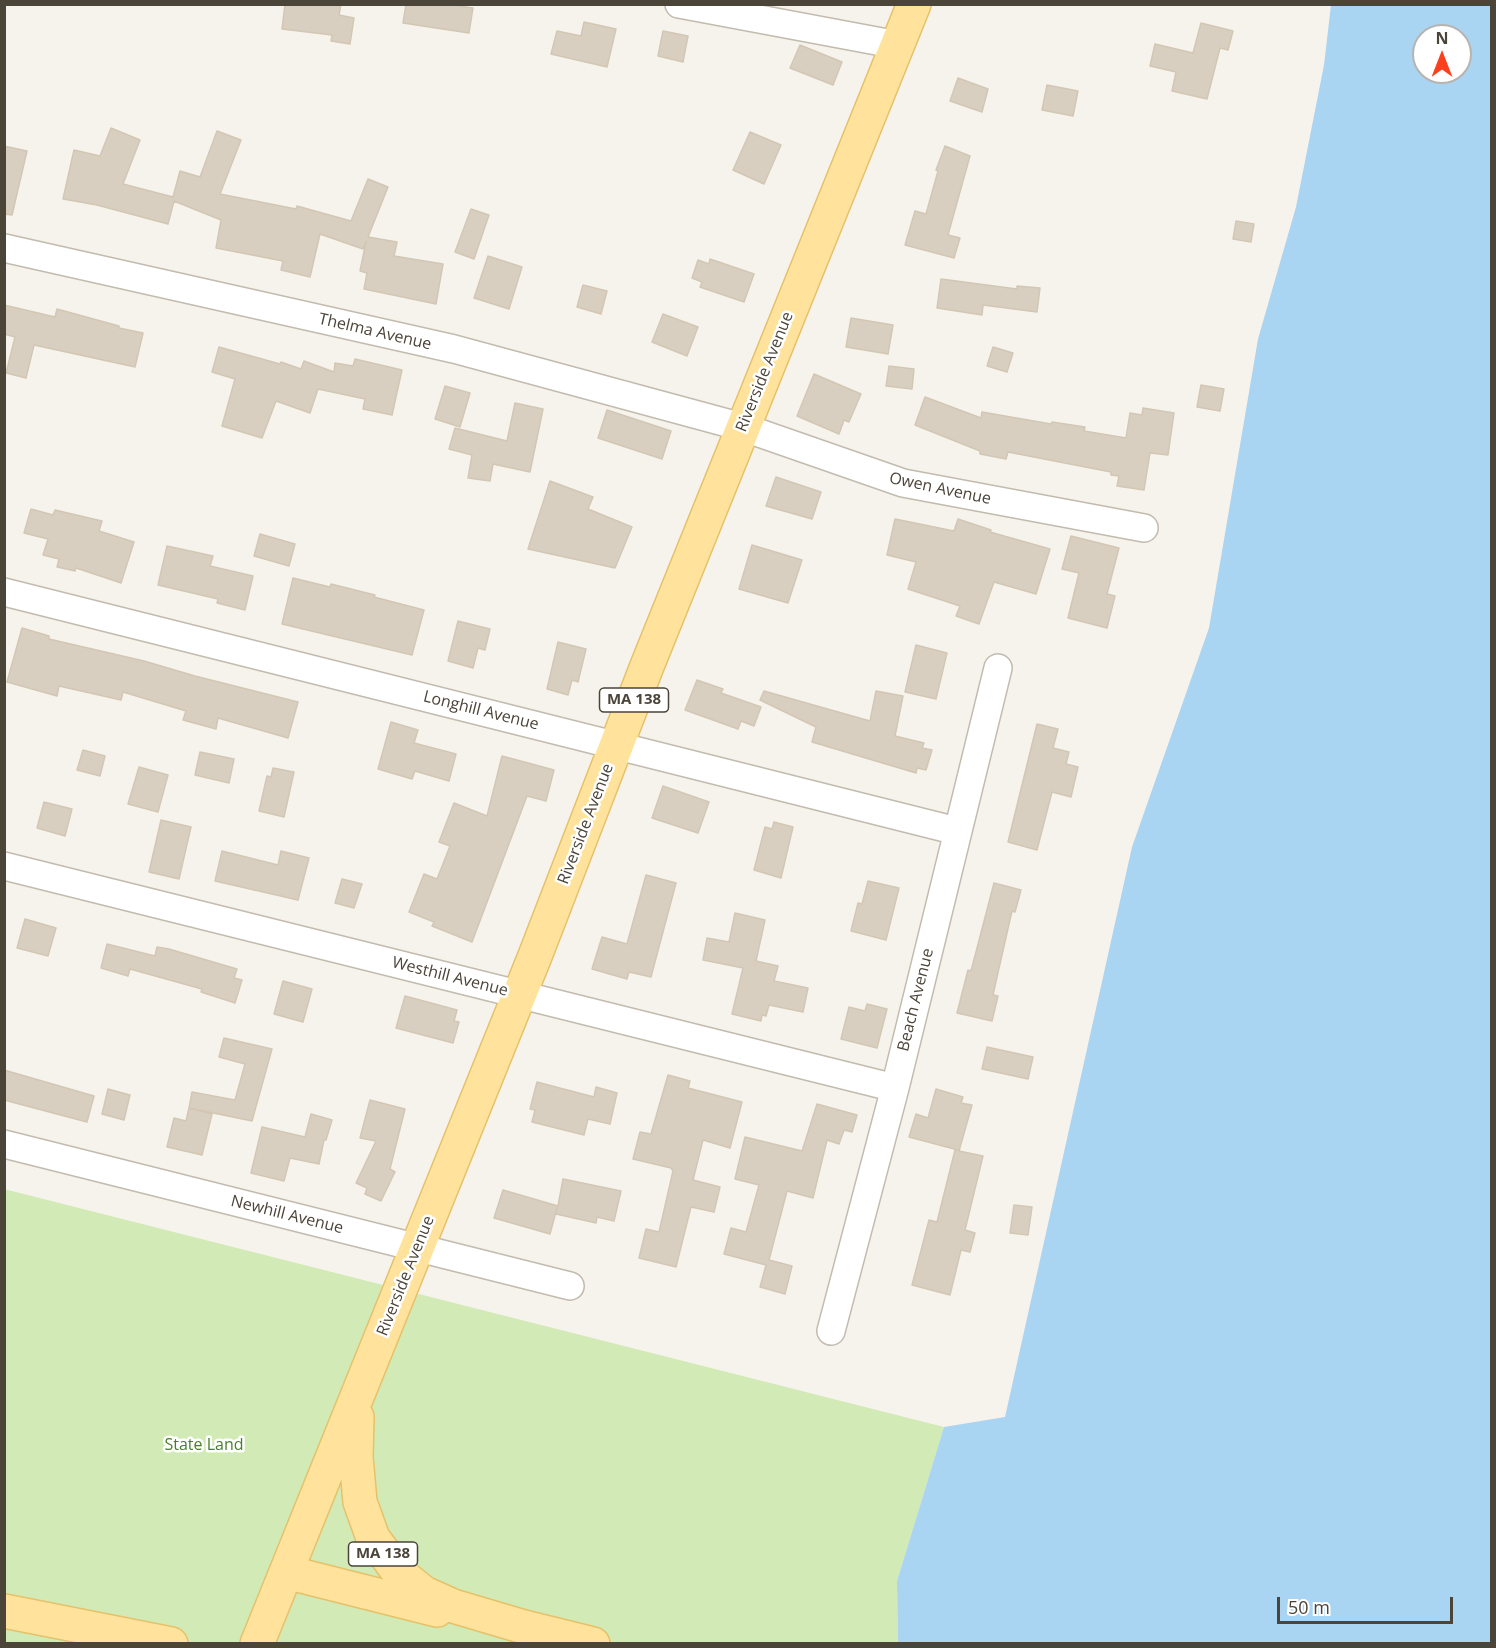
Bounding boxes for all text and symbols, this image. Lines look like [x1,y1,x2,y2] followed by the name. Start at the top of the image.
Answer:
[1412,24,1472,84] north arrow
[1435,27,1449,49] text: N
[732,309,798,435] street label: Riverside Avenue
[317,310,433,354] street label: Thelma Avenue
[887,469,993,509] street label: Owen Avenue
[421,687,541,735] street label: Longhill Avenue
[600,688,668,712] road number: MA 138
[554,761,618,887] street label: Riverside Avenue
[894,946,938,1054] street label: Beach Avenue
[390,953,510,1001] street label: Westhill Avenue
[229,1192,345,1238] street label: Newhill Avenue
[373,1213,439,1339] street label: Riverside Avenue
[164,1435,244,1455] park label: State Land
[348,1542,418,1566] road number: MA 138
[1280,1585,1456,1623] scale bar
[1288,1595,1330,1619] text: 50 m

